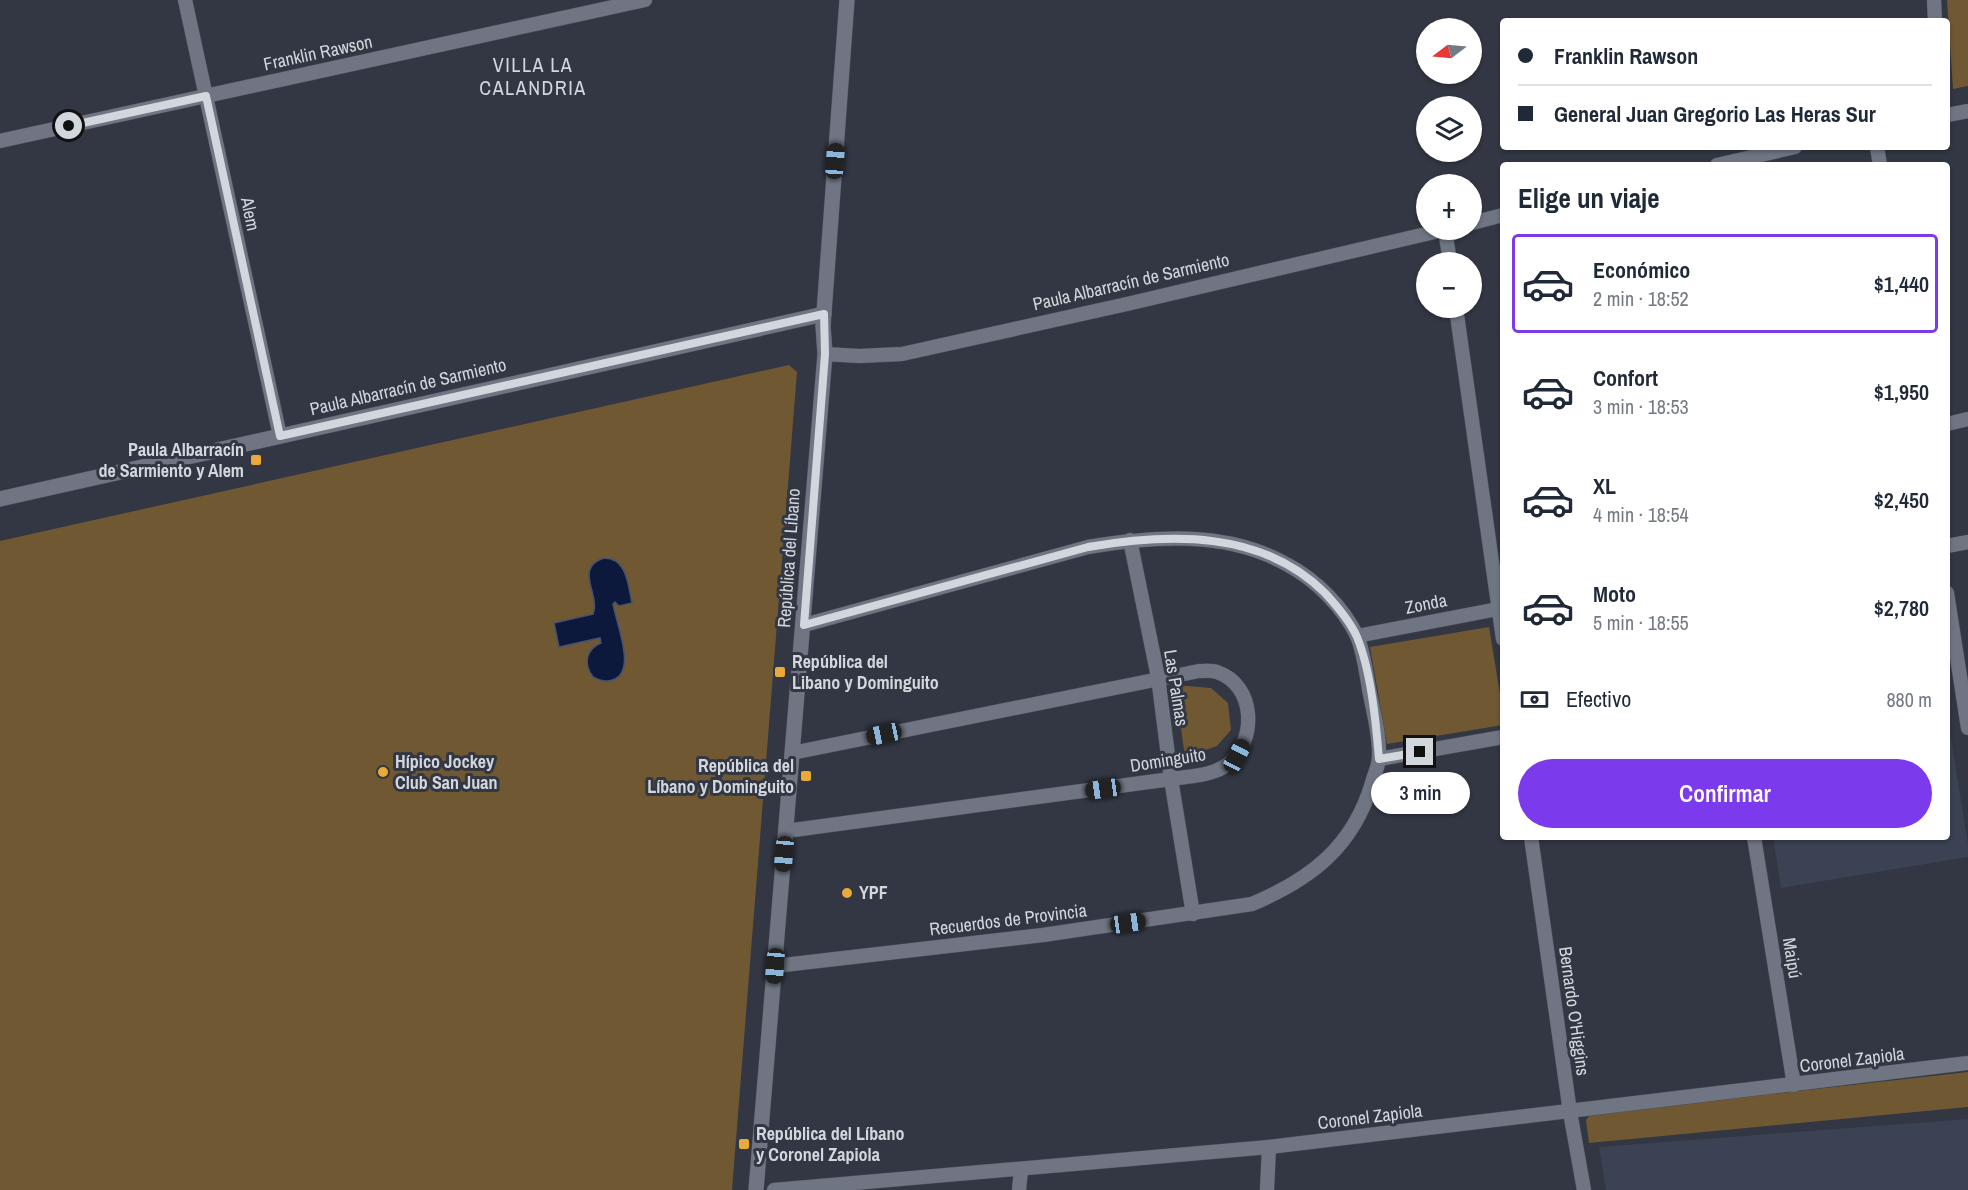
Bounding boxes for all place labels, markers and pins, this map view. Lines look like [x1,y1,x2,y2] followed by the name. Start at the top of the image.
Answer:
[99,437,244,483] place label: Paula Albarracín de Sarmiento y Alem
[249,453,263,467] marker: Paula Albarracín de Sarmiento y Alem
[792,649,939,695] place label: República del Libano y Dominguito
[773,665,787,679] marker: República del Libano y Dominguito
[395,749,498,795] place label: Hípico Jockey Club San Juan
[647,753,794,799] place label: República del Líbano y Dominguito
[376,765,390,779] marker: Hípico Jockey Club San Juan
[799,769,813,783] marker: República del Líbano y Dominguito
[859,880,888,905] place label: YPF
[840,886,854,900] marker: YPF
[756,1121,904,1167] place label: República del Líbano y Coronel Zapiola
[737,1137,751,1151] marker: República del Líbano y Coronel Zapiola

